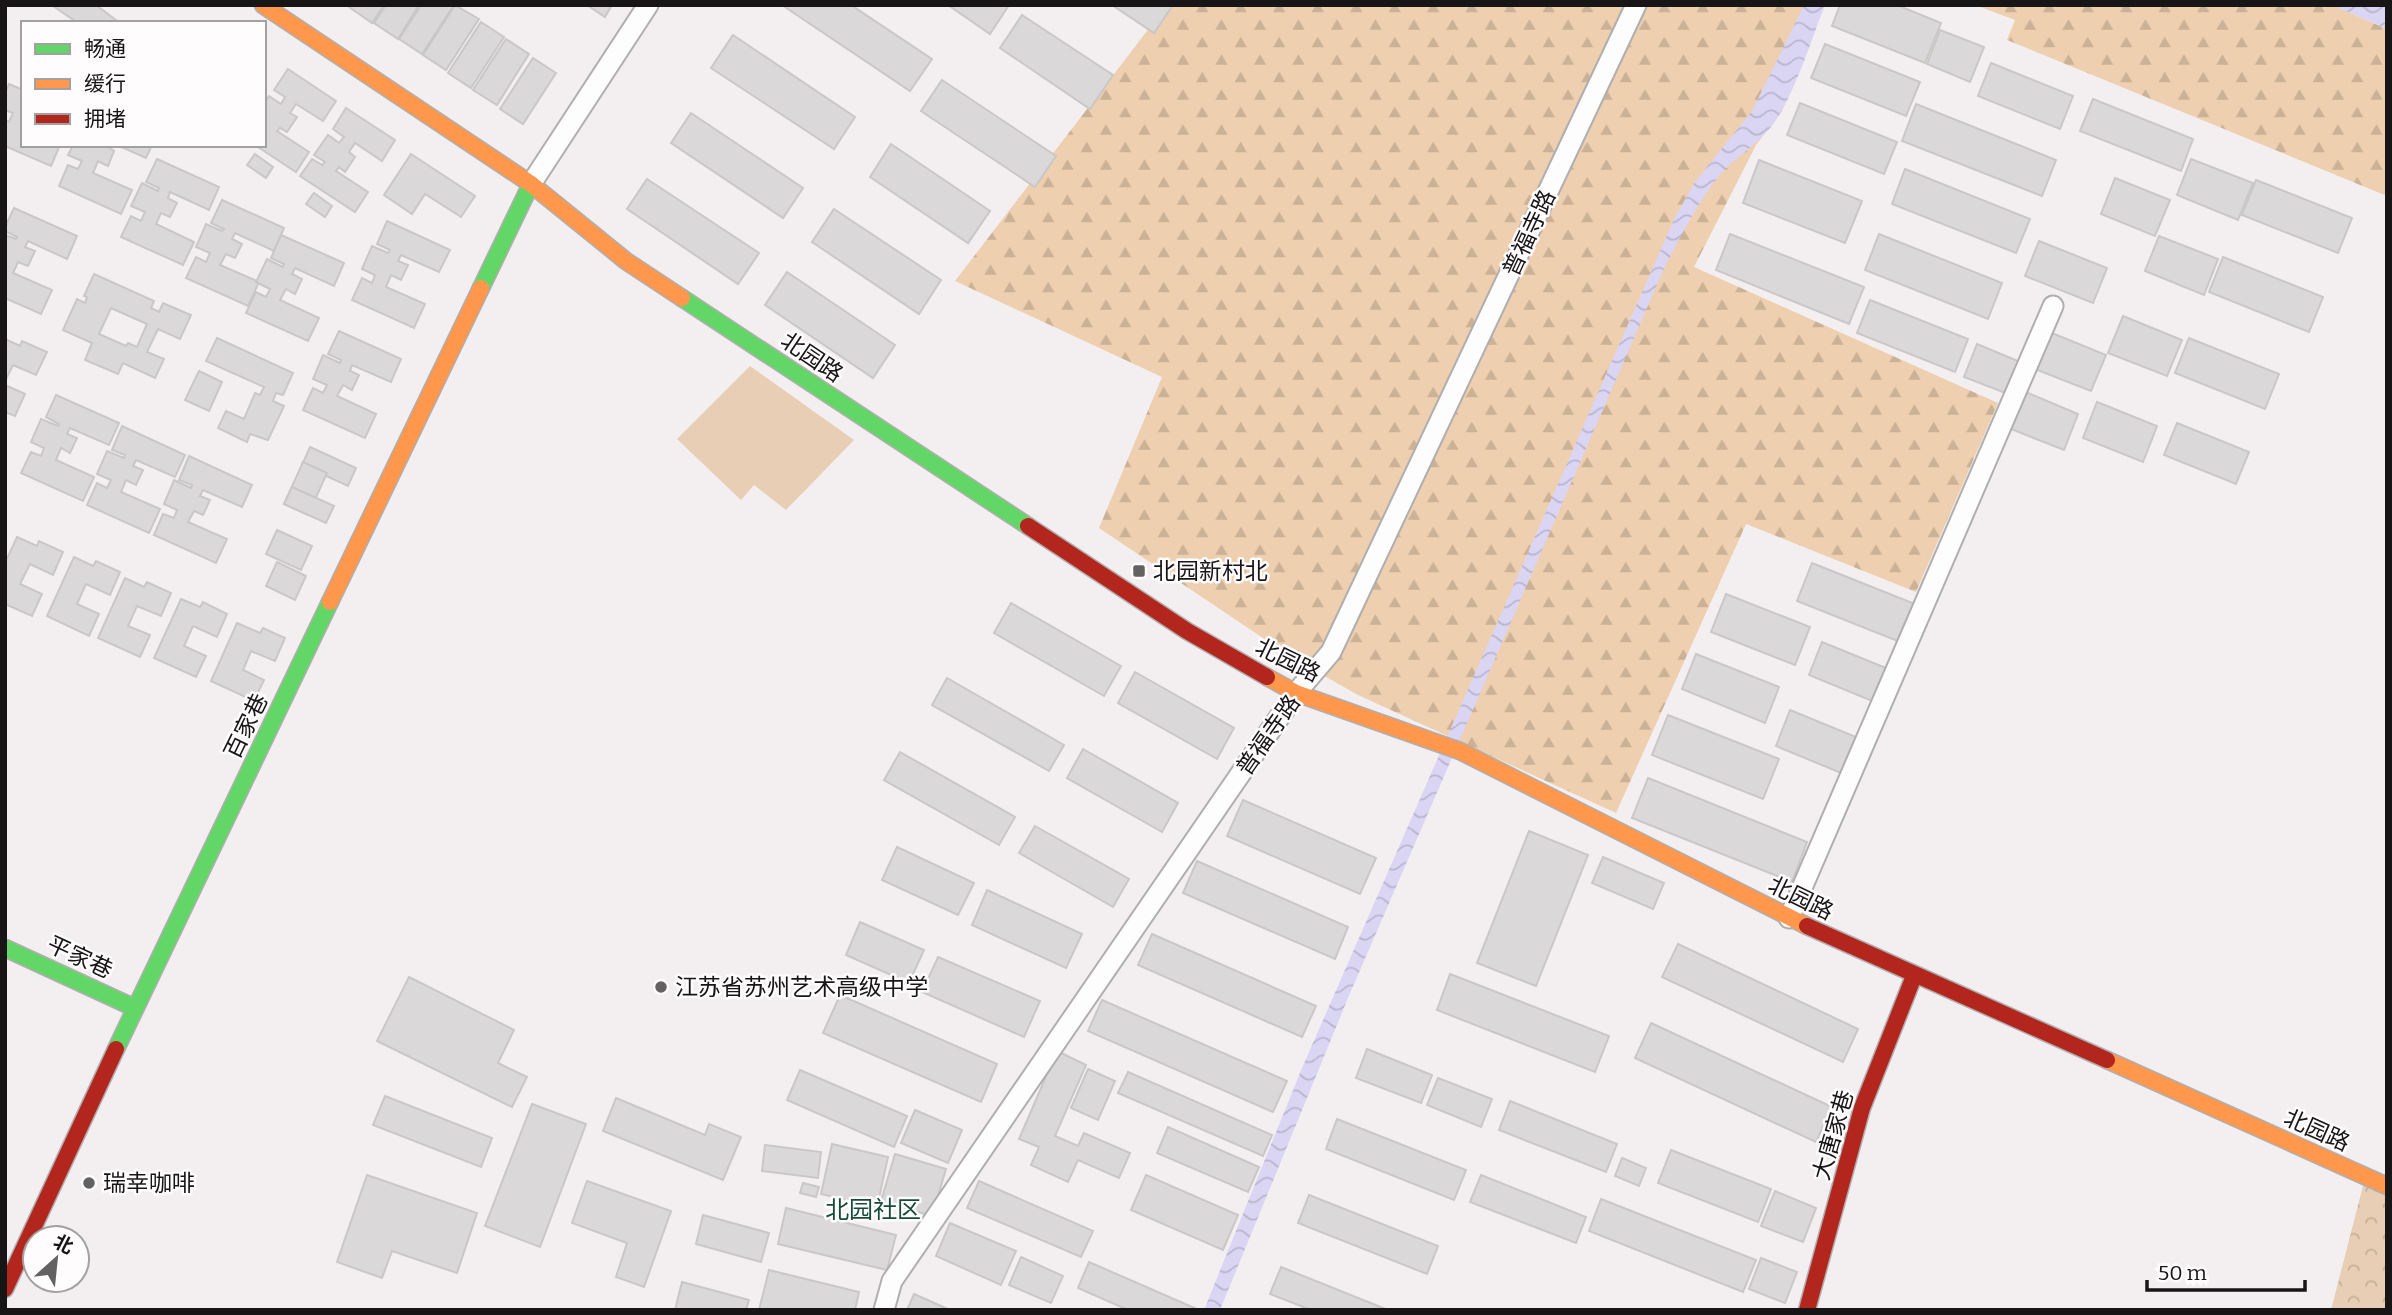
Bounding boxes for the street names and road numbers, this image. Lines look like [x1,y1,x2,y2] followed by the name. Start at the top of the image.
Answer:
[1497,185,1561,281] street label: 普福寺路
[776,326,848,388] street label: 北园路
[1251,632,1325,688] street label: 北园路
[218,689,274,763] street label: 百家巷
[1230,689,1306,781] street label: 普福寺路
[1764,870,1838,926] street label: 北园路
[43,930,117,984] street label: 平家巷
[1807,1087,1859,1183] street label: 大唐家巷
[2280,1103,2354,1157] street label: 北园路

